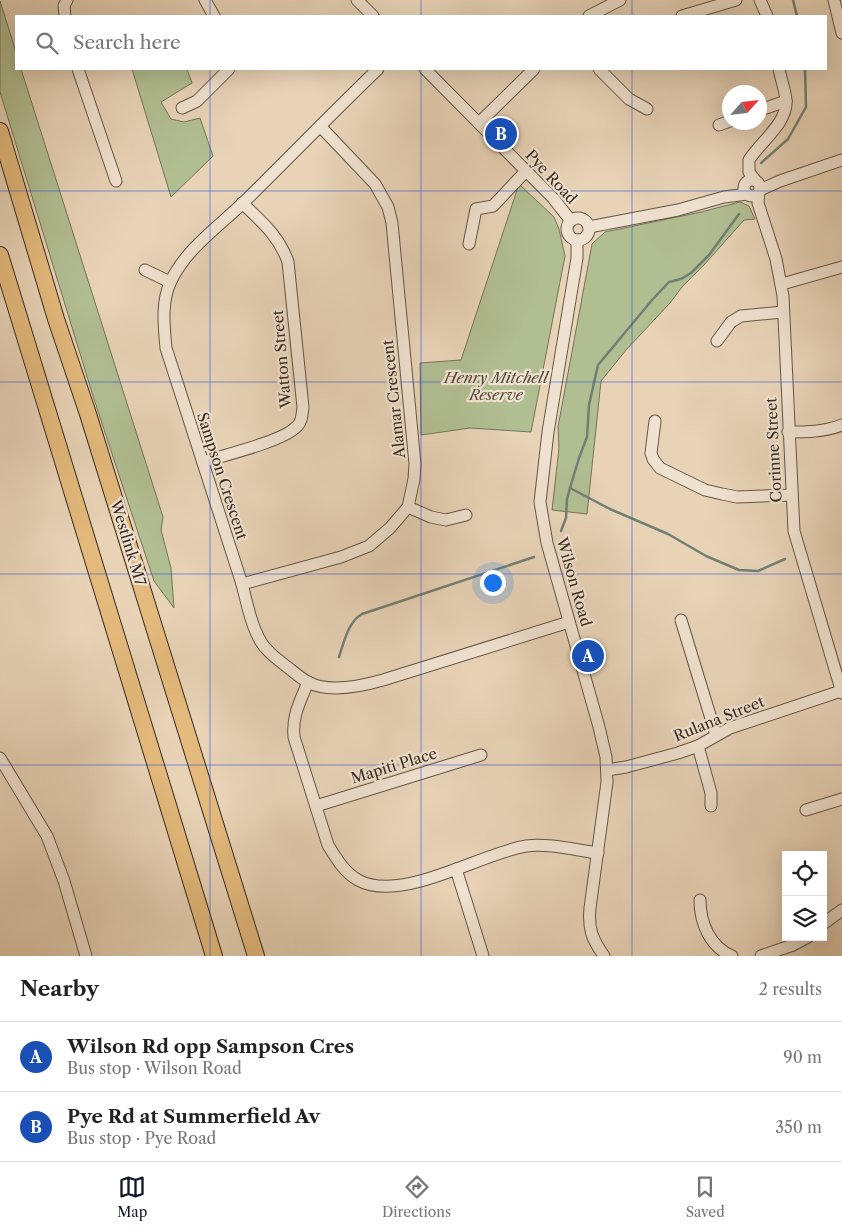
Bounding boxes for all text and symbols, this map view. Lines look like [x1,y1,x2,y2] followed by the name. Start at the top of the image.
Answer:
[15,15,827,70] search box
[33,29,61,57] icon: search
[73,31,181,54] text: Search here
[722,85,767,130] north arrow
[485,115,517,153] pin: B
[521,146,581,208] street label: Pye Road
[268,308,295,410] street label: Watton Street
[378,338,409,460] street label: Alamar Crescent
[443,368,550,404] park label: Henry Mitchell Reserve
[761,396,786,503] street label: Corinne Street
[193,410,252,543] street label: Sampson Crescent
[106,497,151,589] street label: Westlink M7
[552,534,596,629] street label: Wilson Road
[480,570,506,596] your location
[572,637,604,675] pin: A
[671,691,768,745] street label: Rulana Street
[348,743,439,788] street label: Mapiti Place
[782,851,827,941] map controls
[782,851,827,896] button: locate
[782,896,827,941] button: layers
[20,976,99,1001] text: Nearby
[759,979,822,999] text: 2 results
[67,1035,354,1058] text: Wilson Rd opp Sampson Cres
[30,1047,42,1067] text: A
[783,1047,822,1067] text: 90 m
[67,1058,242,1078] text: Bus stop · Wilson Road
[67,1105,320,1128] text: Pye Rd at Summerfield Av
[30,1117,42,1137] text: B
[775,1117,822,1137] text: 350 m
[67,1128,216,1148] text: Bus stop · Pye Road
[117,1173,147,1221] tab: Map
[382,1173,451,1221] tab: Directions
[686,1173,725,1221] tab: Saved

